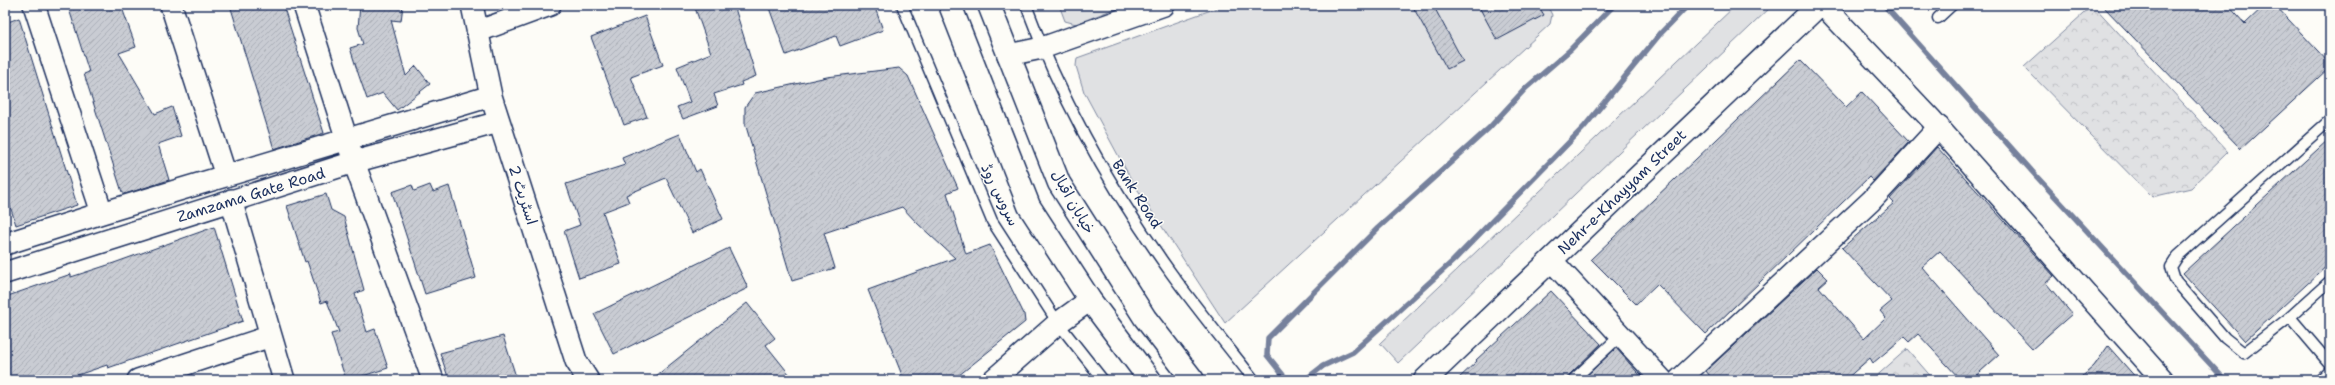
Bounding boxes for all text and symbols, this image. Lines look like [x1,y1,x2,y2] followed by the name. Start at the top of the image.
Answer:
[1553,125,1691,259] street label: Nehr-e-Khayyam Street
[1107,156,1167,233] street label: Bank Road
[976,161,1024,229] street label: سروس روڈ
[174,163,328,227] street label: Zamzama Gate Road
[504,163,542,227] street label: اسٹریٹ 2
[1047,166,1099,238] street label: خیابان اقبال

